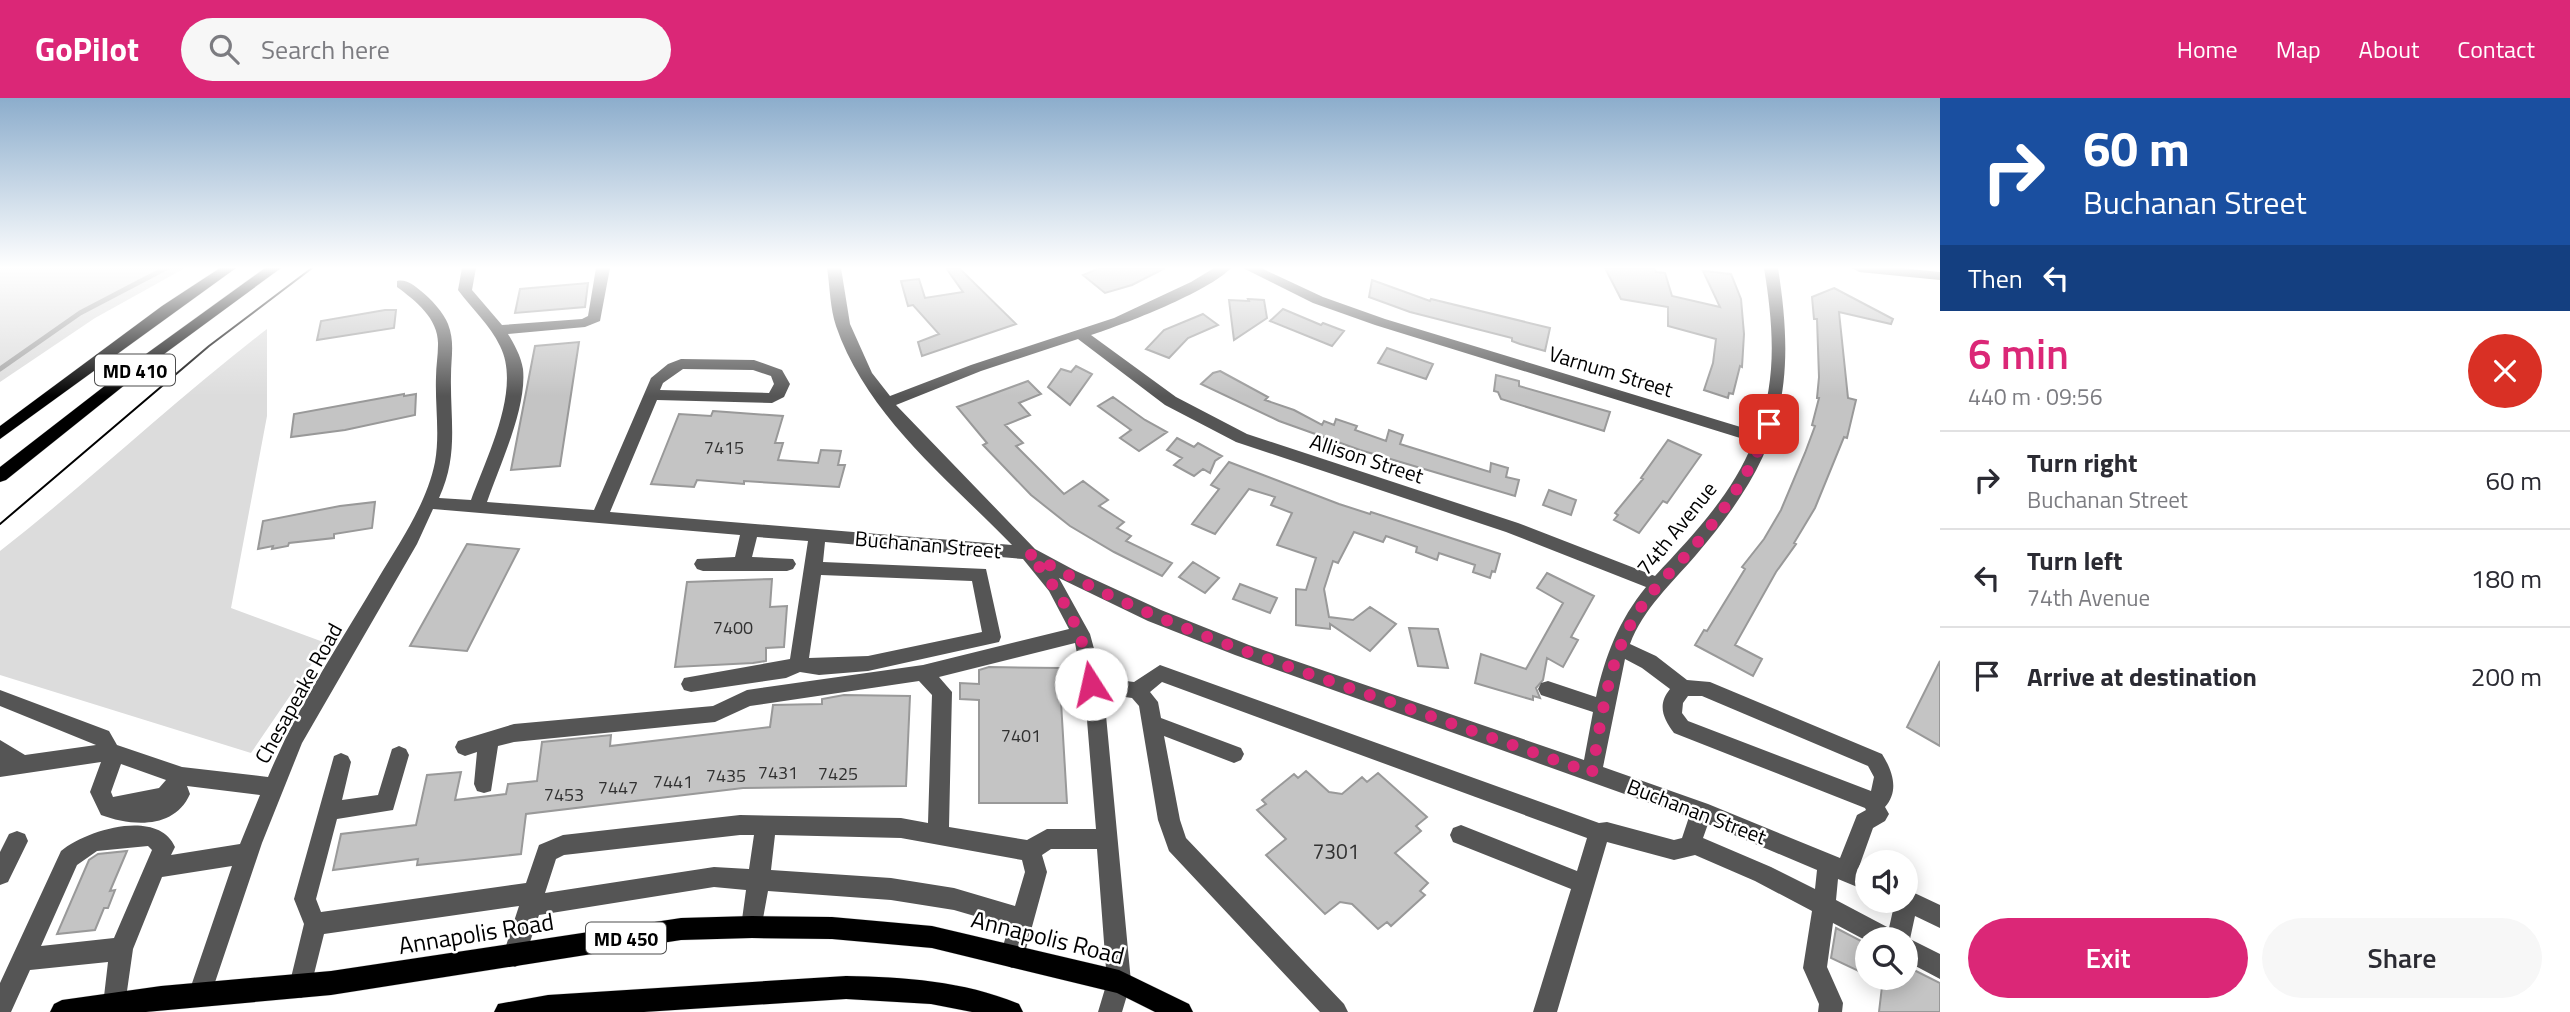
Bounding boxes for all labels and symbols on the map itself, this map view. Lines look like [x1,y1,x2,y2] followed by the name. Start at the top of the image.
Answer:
[1545,337,1678,405] street label: Varnum Street
[95,354,175,386] road number: MD 410
[1739,394,1799,454] pin
[1306,425,1429,492] street label: Allison Street
[704,434,744,461] house number: 7415
[1628,474,1724,582] street label: 74th Avenue
[853,522,1003,566] street label: Buchanan Street
[713,614,753,641] house number: 7400
[246,617,350,769] street label: Chesapeake Road
[1054,647,1128,721] position arrow
[1001,722,1041,749] house number: 7401
[758,759,798,786] house number: 7431
[818,760,858,787] house number: 7425
[706,762,746,789] house number: 7435
[653,768,693,795] house number: 7441
[1623,770,1772,852] street label: Buchanan Street
[598,774,638,801] house number: 7447
[544,781,584,808] house number: 7453
[1312,835,1360,867] house number: 7301
[968,901,1128,973] street label: Annapolis Road
[396,903,556,963] street label: Annapolis Road
[586,922,666,954] road number: MD 450

